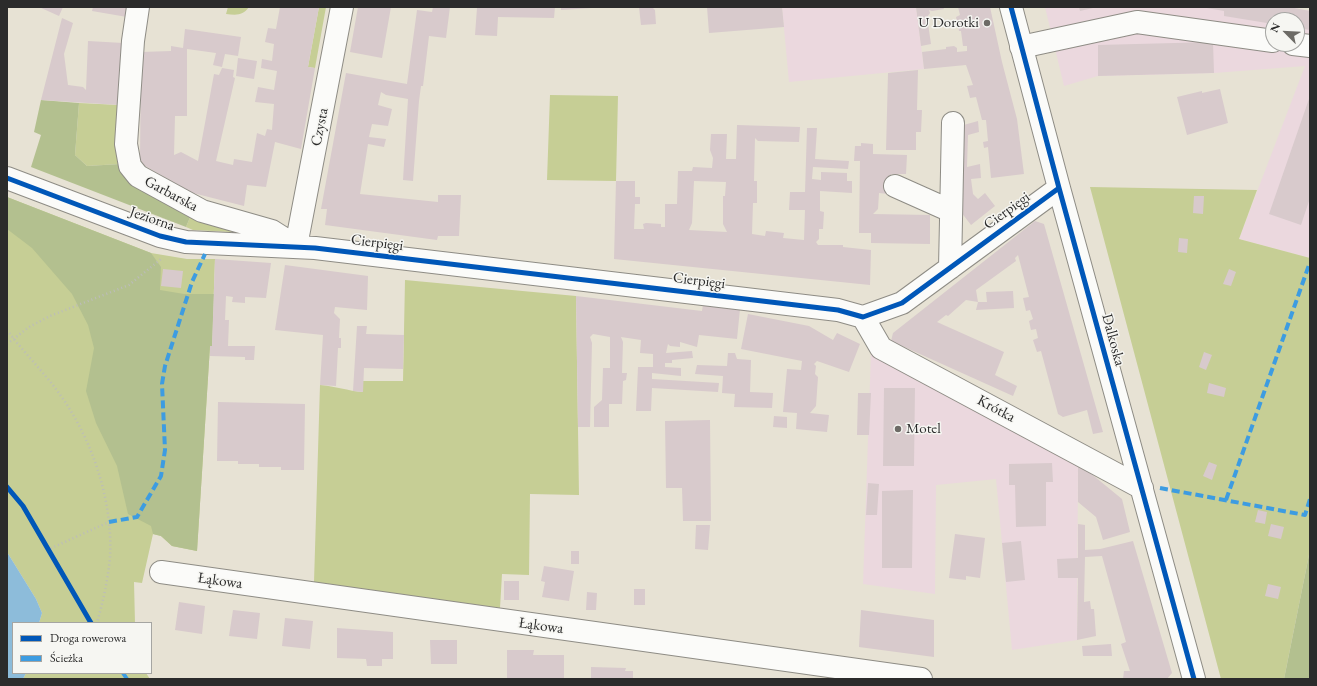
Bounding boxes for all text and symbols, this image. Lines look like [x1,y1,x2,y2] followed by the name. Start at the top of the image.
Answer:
[1265,12,1305,52] north arrow
[918,14,979,32] place label: U Dorotki
[982,18,992,28] marker: U Dorotki
[1267,21,1283,34] text: N
[308,106,332,148] street label: Czysta
[141,172,201,216] street label: Garbarska
[980,188,1034,234] street label: Cierpięgi
[127,203,177,235] street label: Jeziorna
[350,231,404,255] street label: Cierpięgi
[672,269,726,293] street label: Cierpięgi
[1097,312,1129,368] street label: Dalkoska
[974,392,1018,426] street label: Krótka
[906,420,941,438] place label: Motel
[893,424,903,434] marker: Motel
[196,569,244,593] street label: Łąkowa
[517,614,565,638] street label: Łąkowa
[12,622,152,674] legend
[50,630,126,646] text: Droga rowerowa
[50,650,83,666] text: Ścieżka

